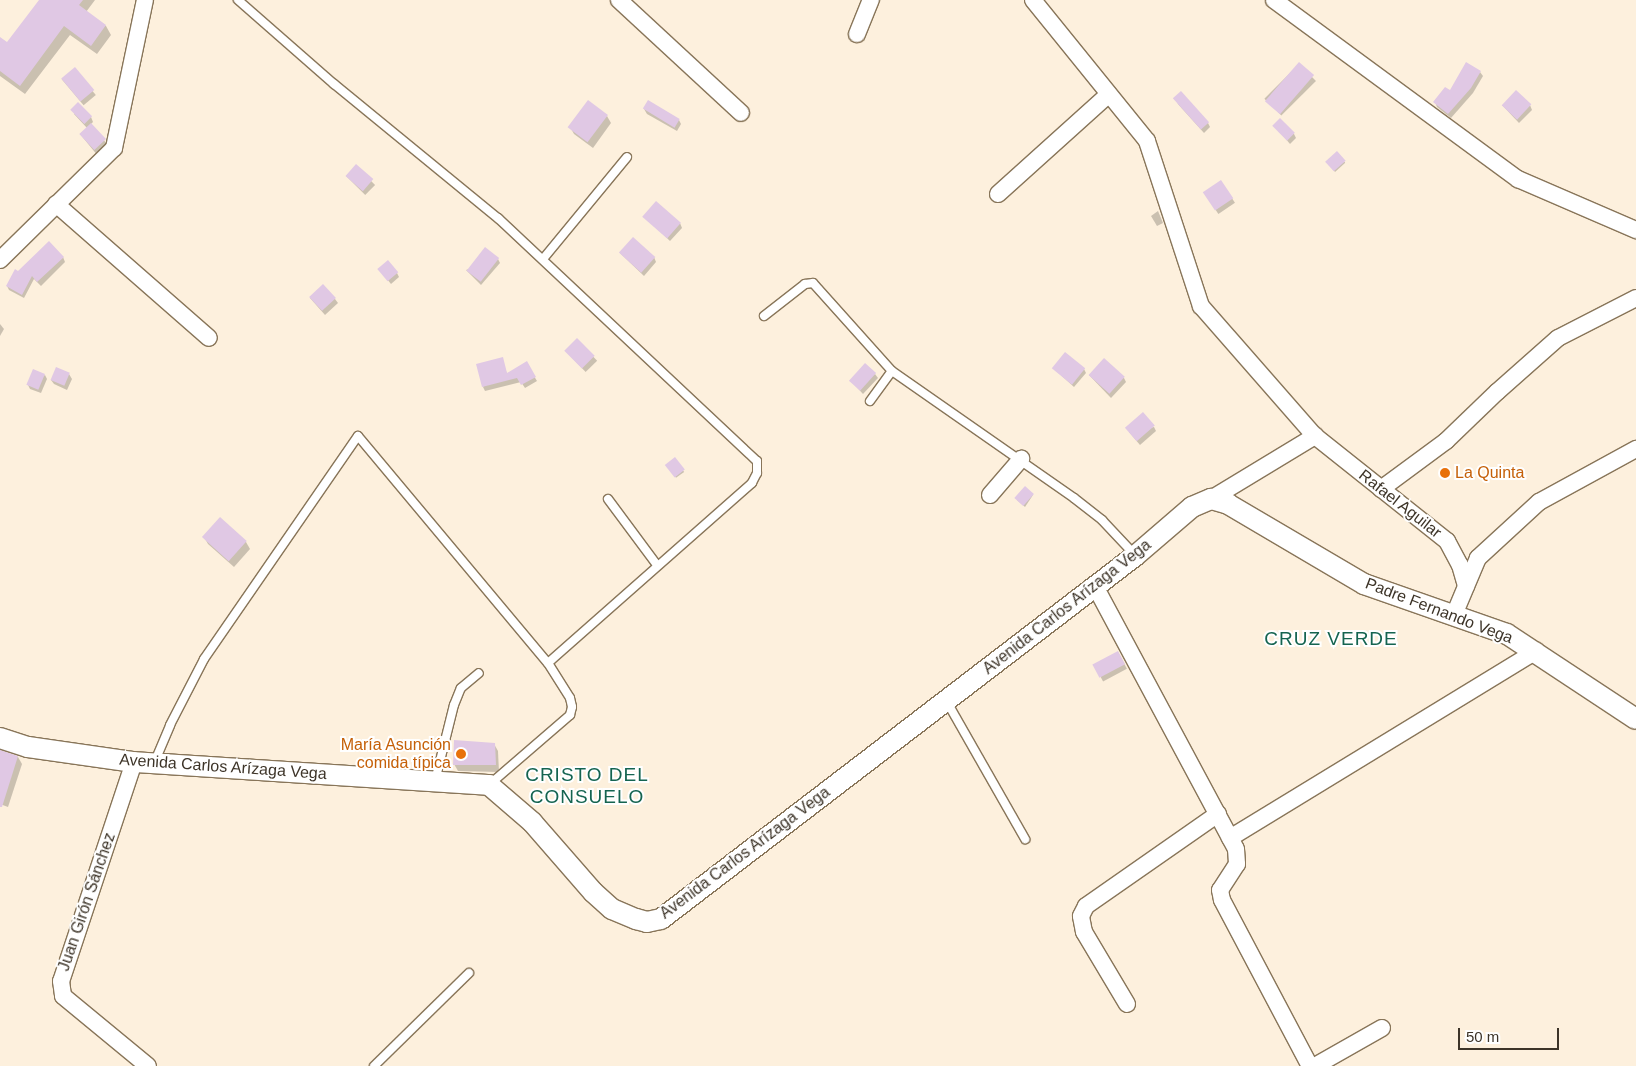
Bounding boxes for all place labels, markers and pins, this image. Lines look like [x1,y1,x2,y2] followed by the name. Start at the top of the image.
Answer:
[1455,463,1524,483] place label: La Quinta
[1439,467,1451,479] marker: La Quinta
[340,735,451,773] place label: María Asunción comida típica
[455,748,467,760] marker: María Asunción comida típica

